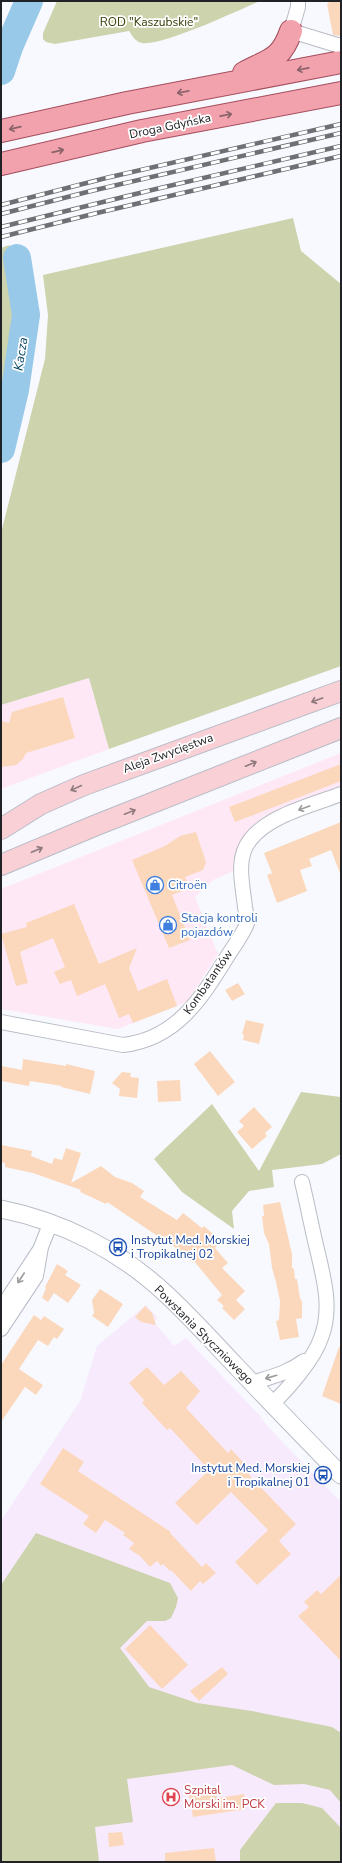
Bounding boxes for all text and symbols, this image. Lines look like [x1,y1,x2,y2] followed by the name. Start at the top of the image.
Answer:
[100,14,198,30] park label: ROD "Kaszubskie"
[297,66,310,74] one-way arrow
[177,88,190,96] one-way arrow
[128,110,212,142] street label: Droga Gdyńska
[219,110,232,118] one-way arrow
[9,125,22,133] one-way arrow
[51,147,64,154] one-way arrow
[9,336,33,372] water label: Kacza
[311,696,323,704] one-way arrow
[121,729,215,777] street label: Aleja Zwycięstwa
[244,760,256,768] one-way arrow
[70,785,82,792] one-way arrow
[299,804,311,812] one-way arrow
[123,807,135,815] one-way arrow
[30,846,42,853] one-way arrow
[145,875,165,895] shop icon: Citroën
[168,877,207,893] place label: Citroën
[181,910,258,940] place label: Stacja kontroli pojazdów
[158,915,178,935] shop icon: Stacja kontroli pojazdów
[180,946,236,1018] street label: Kombatantów
[131,1232,250,1262] place label: Instytut Med. Morskiej i Tropikalnej 02
[108,1237,128,1257] bus stop icon: Instytut Med. Morskiej i Tropikalnej 02
[17,1272,25,1283] one-way arrow
[151,1282,257,1388] street label: Powstania Styczniowego
[265,1374,278,1381] one-way arrow
[191,1460,310,1490] place label: Instytut Med. Morskiej i Tropikalnej 01
[313,1465,333,1485] bus stop icon: Instytut Med. Morskiej i Tropikalnej 01
[184,1782,265,1812] place label: Szpital Morski im. PCK
[161,1787,181,1807] hospital icon: Szpital Morski im. PCK

